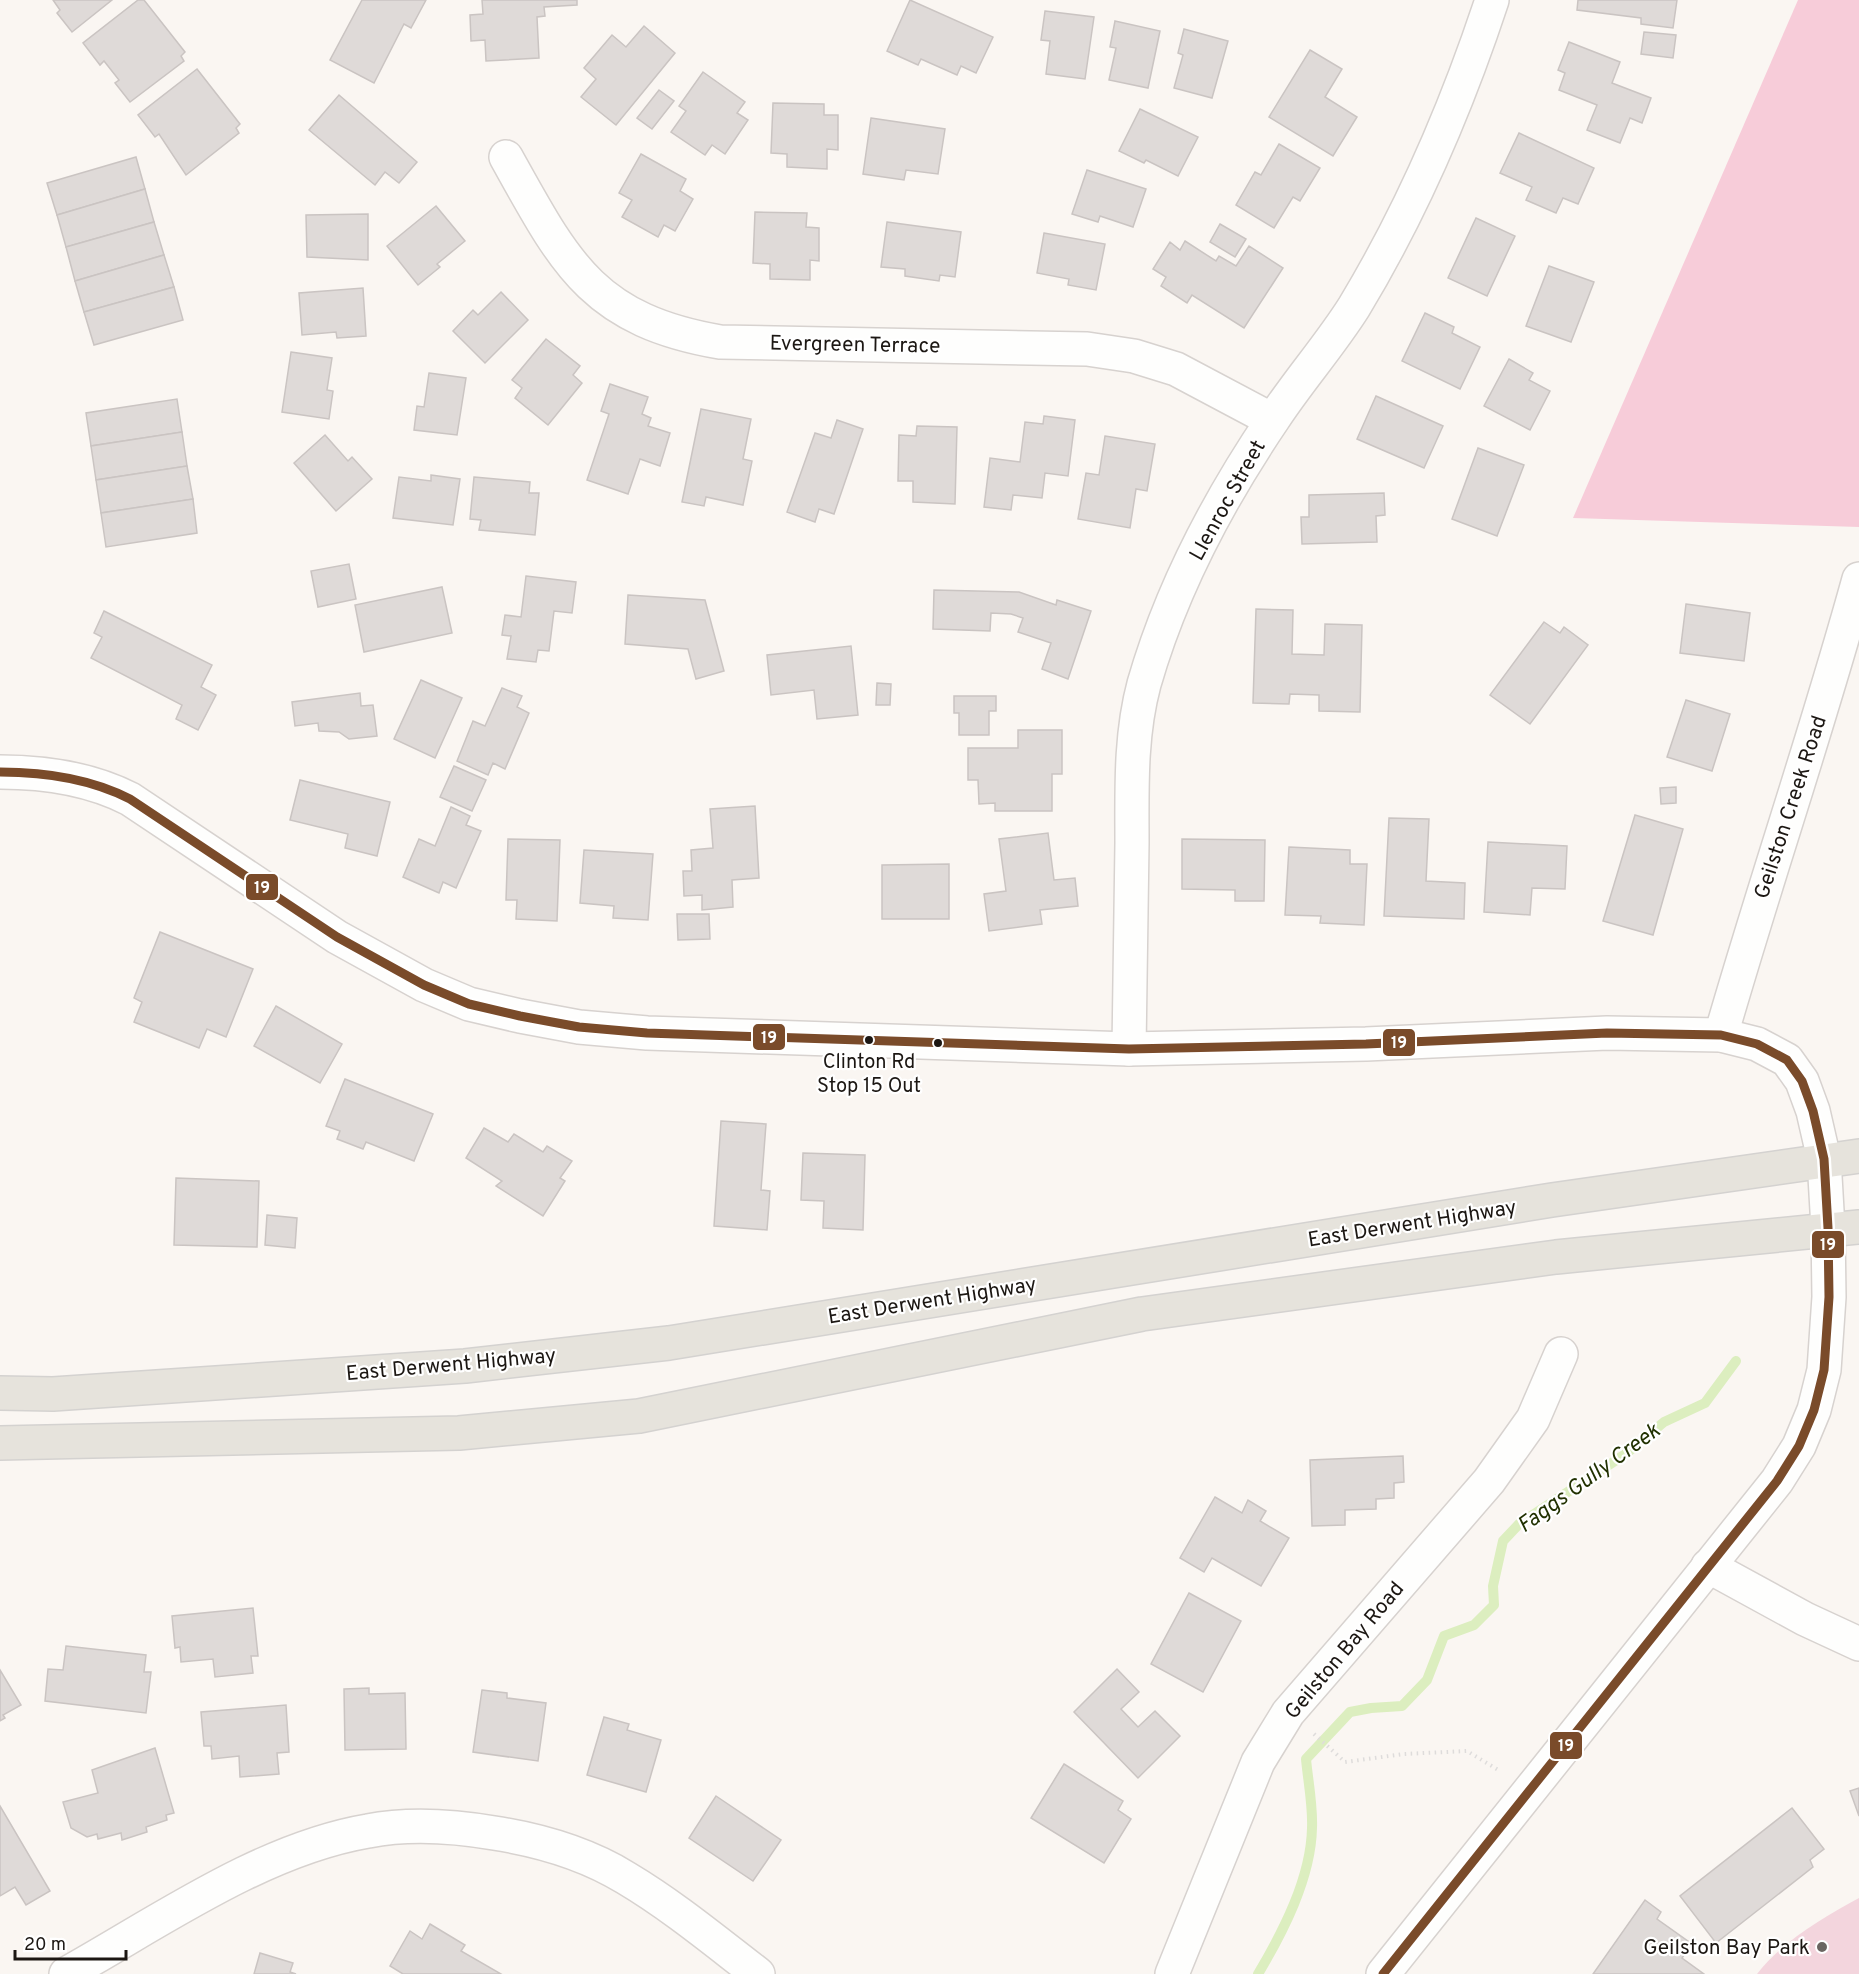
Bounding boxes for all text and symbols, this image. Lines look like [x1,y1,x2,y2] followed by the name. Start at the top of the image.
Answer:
[769,331,941,360] street label: Evergreen Terrace
[1184,436,1273,566] street label: Llenroc Street
[1749,712,1834,903] street label: Geilston Creek Road
[245,873,279,901] line badge: 19
[254,879,270,899] text: 19
[752,1023,786,1051] line badge: 19
[1382,1028,1416,1057] line badge: 19
[761,1029,777,1049] text: 19
[863,1034,875,1046] marker: Clinton Rd Stop 15 Out
[1391,1034,1407,1054] text: 19
[932,1037,944,1049] unlabelled marker
[817,1050,921,1100] place label: Clinton Rd Stop 15 Out
[1306,1195,1519,1254] street label: East Derwent Highway
[1811,1230,1845,1259] line badge: 19
[1820,1236,1836,1256] text: 19
[826,1272,1039,1331] street label: East Derwent Highway
[345,1343,557,1388] street label: East Derwent Highway
[1513,1418,1667,1540] water label: Faggs Gully Creek
[1280,1576,1411,1726] street label: Geilston Bay Road
[1549,1731,1583,1760] line badge: 19
[1558,1737,1574,1757] text: 19
[15,1923,126,1961] scale bar
[24,1934,66,1957] text: 20 m
[1643,1935,1810,1962] place label: Geilston Bay Park
[1815,1940,1829,1954] marker: Geilston Bay Park

